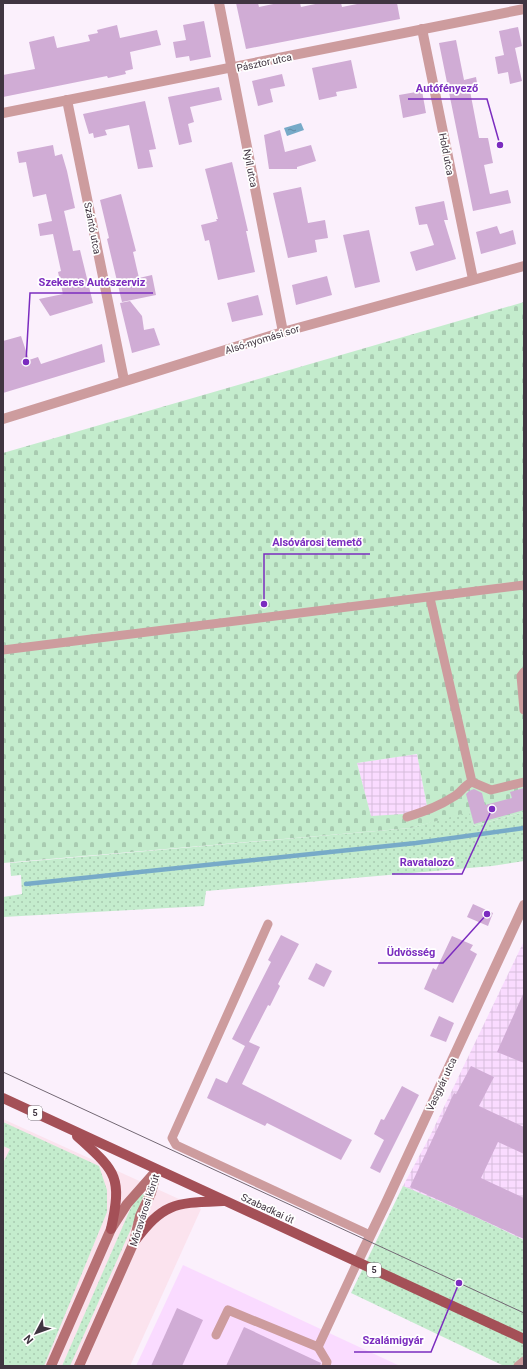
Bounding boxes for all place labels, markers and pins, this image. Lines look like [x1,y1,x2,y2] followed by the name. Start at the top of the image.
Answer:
[408,76,487,99] callout: Autófényező
[30,270,153,293] callout: Szekeres Autószerviz
[264,531,370,554] callout: Alsóvárosi temető
[392,851,462,874] callout: Ravatalozó
[378,940,443,963] callout: Üdvösség
[354,1329,431,1352] callout: Szalámigyár

